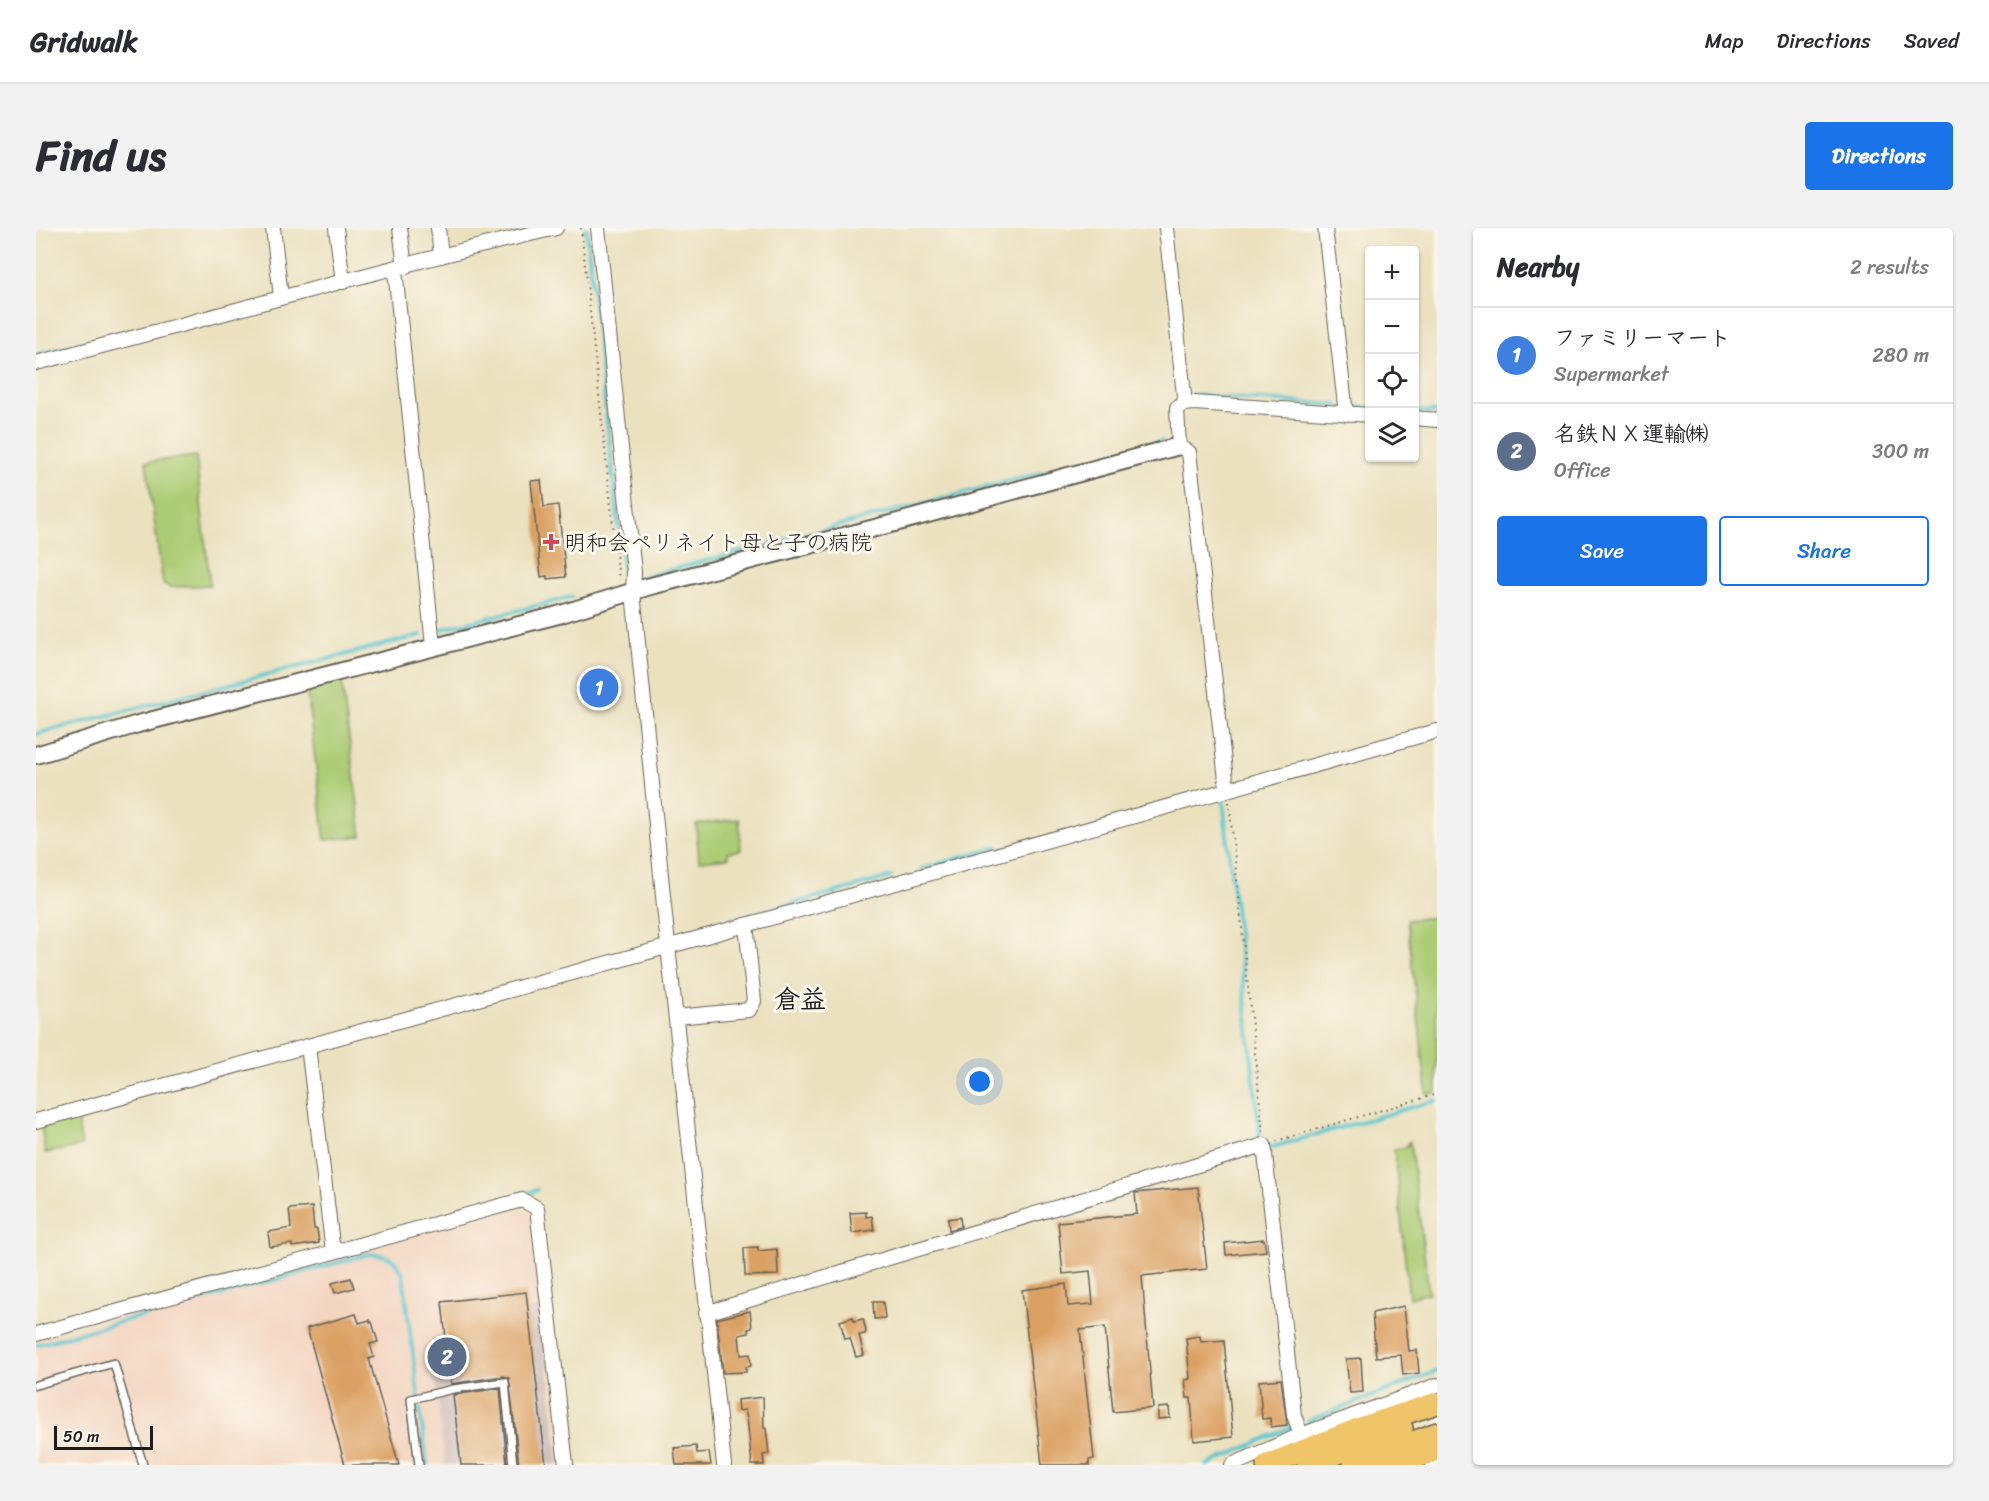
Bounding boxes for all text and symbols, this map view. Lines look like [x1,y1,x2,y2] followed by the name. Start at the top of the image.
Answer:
[30,17,138,66] text: Gridwalk
[1705,22,1743,60] text: Map
[1776,22,1871,60] text: Directions
[1904,22,1959,60] text: Saved
[36,119,166,193] text: Find us
[1805,122,1953,190] button: Directions
[1497,244,1579,290] text: Nearby
[1365,246,1419,462] map controls
[1365,246,1419,300] button: +
[1850,250,1929,285] text: 2 results
[1365,300,1419,354] button: −
[1554,318,1731,357] text: ファミリーマート
[1512,338,1521,373] text: 1
[1872,338,1929,373] text: 280 m
[1365,354,1419,408] button: locate
[1554,357,1669,392] text: Supermarket
[1365,408,1419,462] button: layers
[1554,414,1708,453] text: 名鉄ＮＸ運輸㈱
[1511,434,1522,469] text: 2
[1872,434,1929,469] text: 300 m
[1554,453,1610,488] text: Office
[1497,516,1707,586] button: Save
[1719,516,1929,586] button: Share
[564,523,872,562] place label: 明和会ペリネイト母と子の病院
[542,533,560,551] marker: 明和会ペリネイト母と子の病院
[580,666,618,710] pin: 1
[774,976,826,1022] district label: 倉益
[965,1067,994,1096] your location
[428,1334,466,1380] pin: 2
[63,1422,99,1451] text: 50 m
[54,1423,153,1450] scale bar

